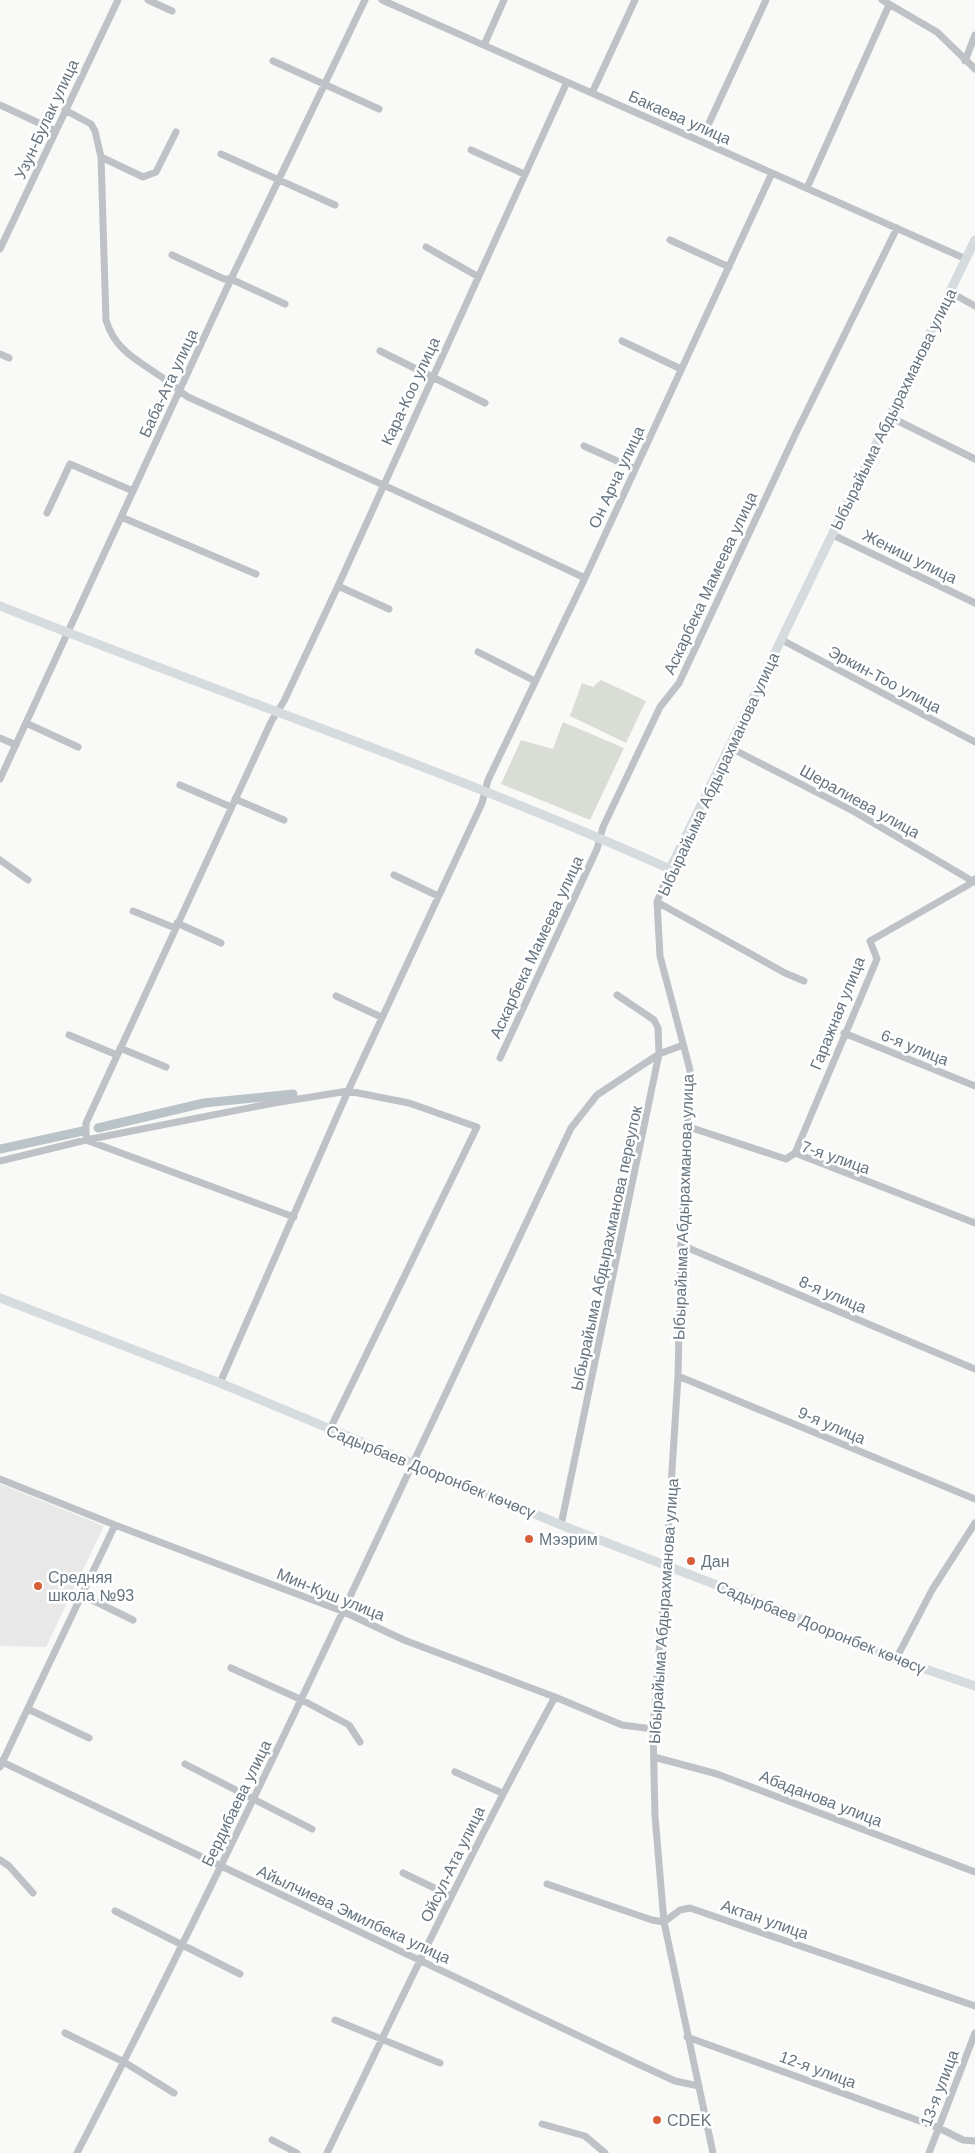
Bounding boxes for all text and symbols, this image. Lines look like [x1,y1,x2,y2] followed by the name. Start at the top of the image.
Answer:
[11,57,82,182] street label: Узун-Булак улица
[626,87,734,148] street label: Бакаева улица
[827,286,960,533] street label: Ыбырайыма Абдырахманова улица
[136,326,201,440] street label: Баба-Ата улица
[378,335,443,448] street label: Кара-Коо улица
[585,423,648,531] street label: Он Арча улица
[661,489,760,677] street label: Аскарбека Мамеева улица
[860,526,960,587] street label: Жениш улица
[825,643,944,716] street label: Эркин-Тоо улица
[654,650,783,899] street label: Ыбырайыма Абдырахманова улица
[797,761,923,841] street label: Шералиева улица
[487,853,586,1041] street label: Аскарбека Мамеева улица
[807,954,868,1072] street label: Гаражная улица
[879,1026,951,1069] street label: 6-я улица
[670,1073,697,1340] street label: Ыбырайыма Абдырахманова улица
[568,1103,645,1392] street label: Ыбырайыма Абдырахманова переулок
[799,1138,872,1177] street label: 7-я улица
[797,1273,869,1316] street label: 8-я улица
[796,1404,868,1447] street label: 9-я улица
[324,1422,538,1521] street label: Садырбаев Дооронбек көчөсү
[646,1477,681,1745] street label: Ыбырайыма Абдырахманова улица
[539,1531,598,1548] place label: Мээрим
[523,1533,535,1545] marker: Мээрим
[701,1553,730,1570] place label: Дан
[685,1555,697,1567] marker: Дан
[274,1565,387,1624] street label: Мин-Куш улица
[48,1569,134,1604] place label: Средняя школа №93
[714,1578,928,1677] street label: Садырбаев Дооронбек көчөсү
[32,1580,44,1592] marker: Средняя школа №93
[198,1737,274,1869] street label: Бердибаева улица
[757,1767,885,1830] street label: Абаданова улица
[417,1804,488,1925] street label: Ойсул-Ата улица
[255,1862,453,1967] street label: Айылчиева Эмилбека улица
[719,1897,811,1942] street label: Актан улица
[777,2048,859,2091] street label: 12-я улица
[917,2048,962,2129] street label: 13-я улица
[667,2112,712,2129] place label: CDEK
[651,2114,663,2126] marker: CDEK

